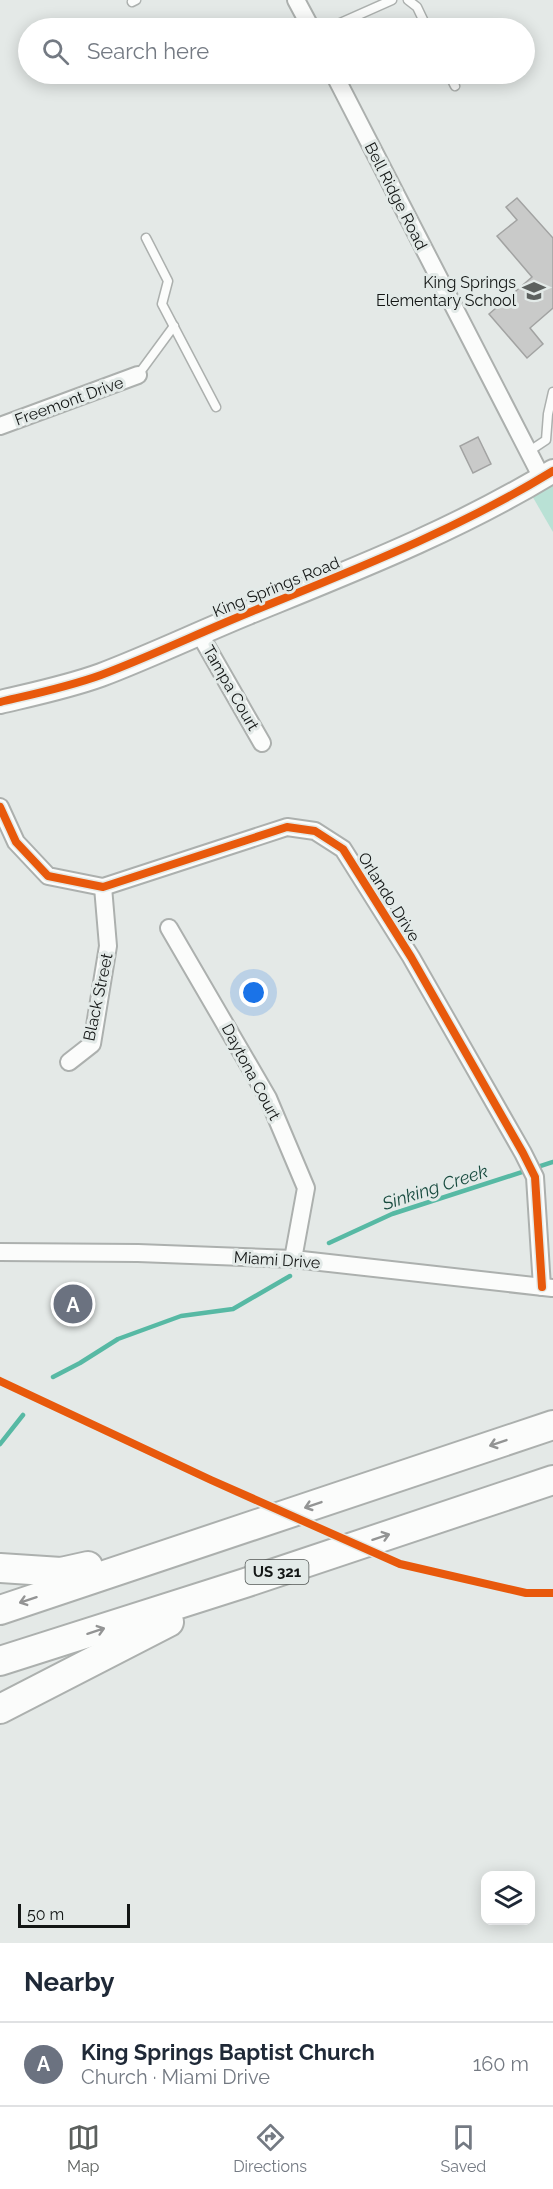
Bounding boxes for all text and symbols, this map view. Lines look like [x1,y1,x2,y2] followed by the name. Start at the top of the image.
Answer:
[18,18,535,84] search box
[39,35,72,68] icon: search
[87,38,209,64] text: Search here
[361,139,431,253] street label: Bell Ridge Road
[376,273,517,310] place label: King Springs Elementary School
[521,278,547,304] school or university icon: King Springs Elementary School
[12,373,126,429] street label: Freemont Drive
[210,553,342,621] street label: King Springs Road
[199,642,263,735] street label: Tampa Court
[354,849,424,945] street label: Orlando Drive
[79,951,117,1043] street label: Black Street
[239,978,268,1007] your location
[218,1021,285,1124] street label: Daytona Court
[379,1160,491,1214] water label: Sinking Creek
[233,1247,321,1273] street label: Miami Drive
[54,1282,92,1326] pin: A
[489,1439,507,1450] one-way arrow
[304,1501,323,1512] one-way arrow
[371,1531,390,1542] one-way arrow
[246,1560,308,1584] road number: US 321
[19,1596,38,1607] one-way arrow
[86,1624,105,1635] one-way arrow
[481,1871,535,1925] map controls
[481,1871,535,1925] button: layers
[18,1901,130,1928] scale bar
[27,1905,64,1924] text: 50 m
[24,1967,114,1997] text: Nearby
[81,2039,375,2065] text: King Springs Baptist Church
[37,2052,50,2076] text: A
[473,2052,529,2076] text: 160 m
[81,2065,270,2089] text: Church · Miami Drive
[67,2121,100,2176] tab: Map
[233,2121,307,2176] tab: Directions
[440,2121,486,2176] tab: Saved

